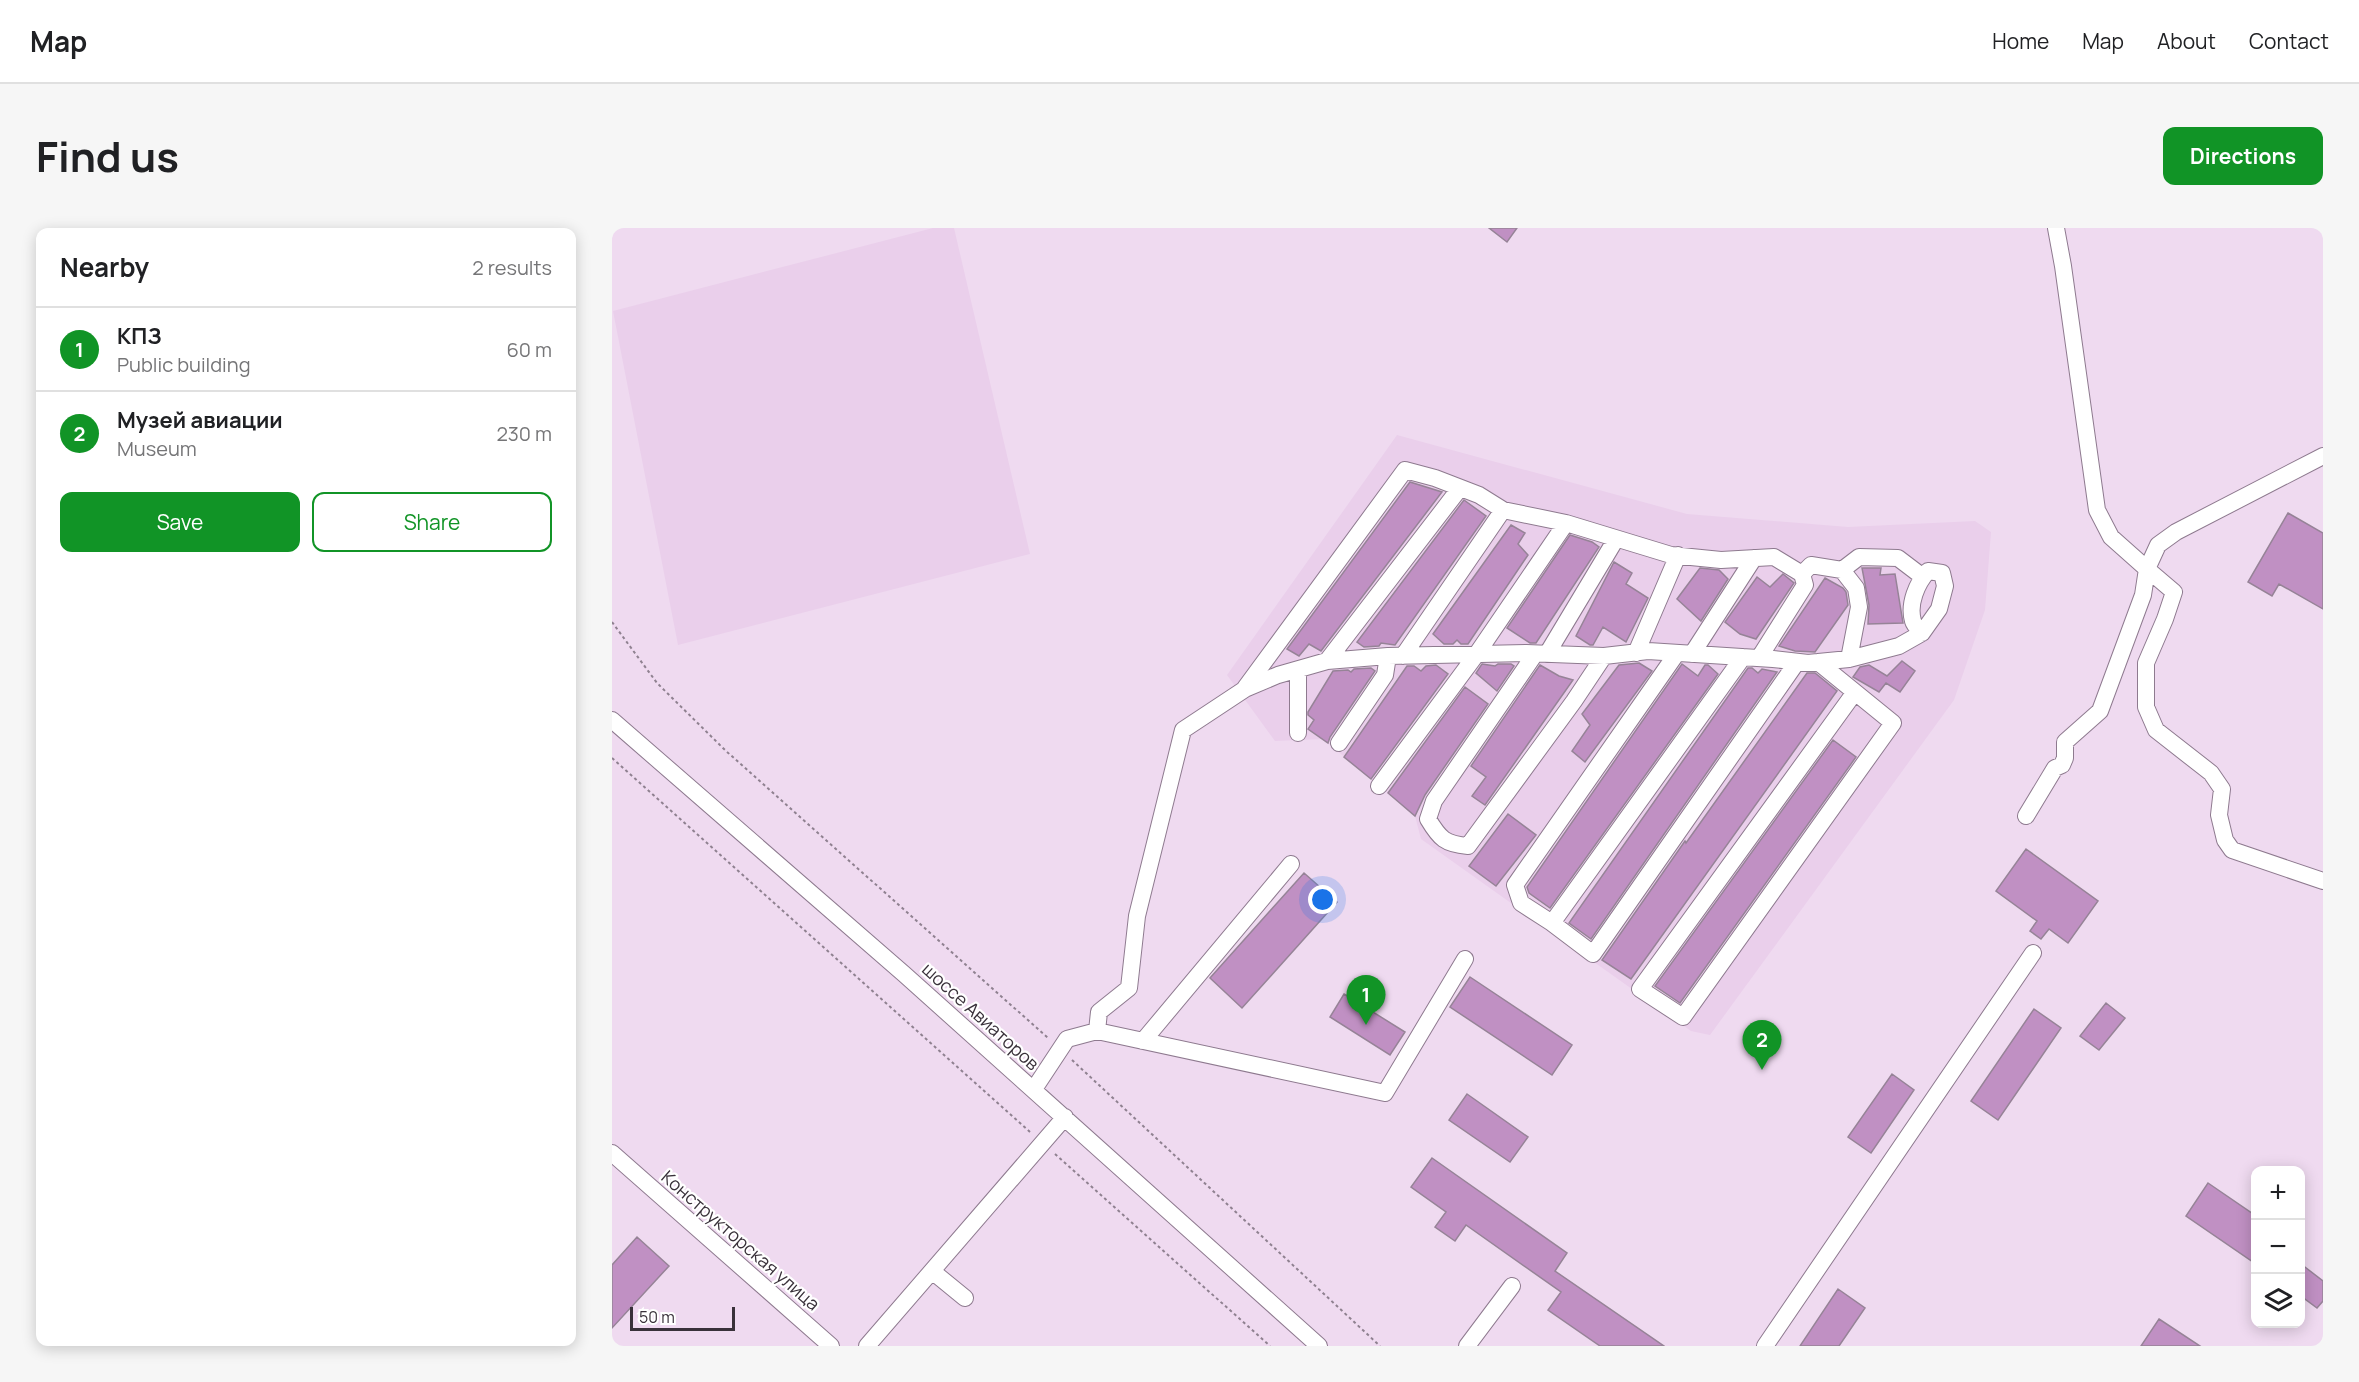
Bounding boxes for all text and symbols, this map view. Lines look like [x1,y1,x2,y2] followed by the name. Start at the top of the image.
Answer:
[30,22,87,60] text: Map
[1992,27,2049,55] text: Home
[2082,27,2124,55] text: Map
[2157,27,2216,55] text: About
[2249,27,2329,55] text: Contact
[36,127,179,185] text: Find us
[2163,127,2323,185] button: Directions
[60,249,149,285] text: Nearby
[472,254,552,281] text: 2 results
[117,321,161,351] text: КПЗ
[75,336,84,363] text: 1
[506,336,552,363] text: 60 m
[117,351,251,378] text: Public building
[117,405,283,435] text: Музей авиации
[74,420,85,447] text: 2
[496,420,552,447] text: 230 m
[117,435,197,462] text: Museum
[60,492,300,552] button: Save
[312,492,552,552] button: Share
[1308,885,1337,914] your location
[917,957,1045,1075] street label: шоссе Авиаторов
[1346,976,1386,1025] pin: 1
[1742,1020,1782,1070] pin: 2
[657,1165,825,1315] street label: Конструкторская улица
[2251,1166,2305,1328] map controls
[2251,1166,2305,1220] button: +
[2251,1220,2305,1274] button: −
[2251,1274,2305,1328] button: layers
[630,1304,735,1332] scale bar
[639,1306,675,1328] text: 50 m

